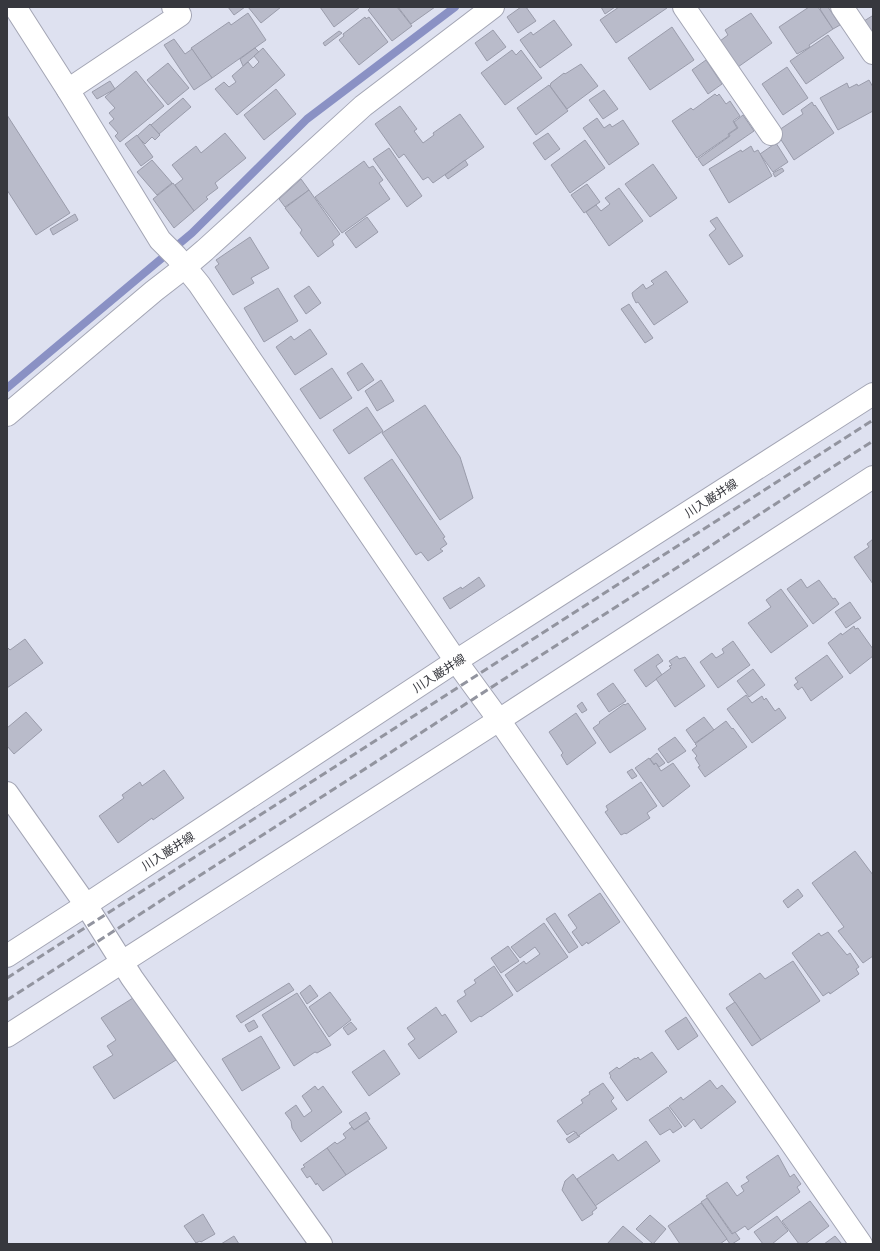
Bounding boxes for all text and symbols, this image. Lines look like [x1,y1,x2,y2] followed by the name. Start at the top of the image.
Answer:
[682,475,740,521] street label: 川入巌井線
[410,650,468,696] street label: 川入巌井線
[139,828,197,874] street label: 川入巌井線

